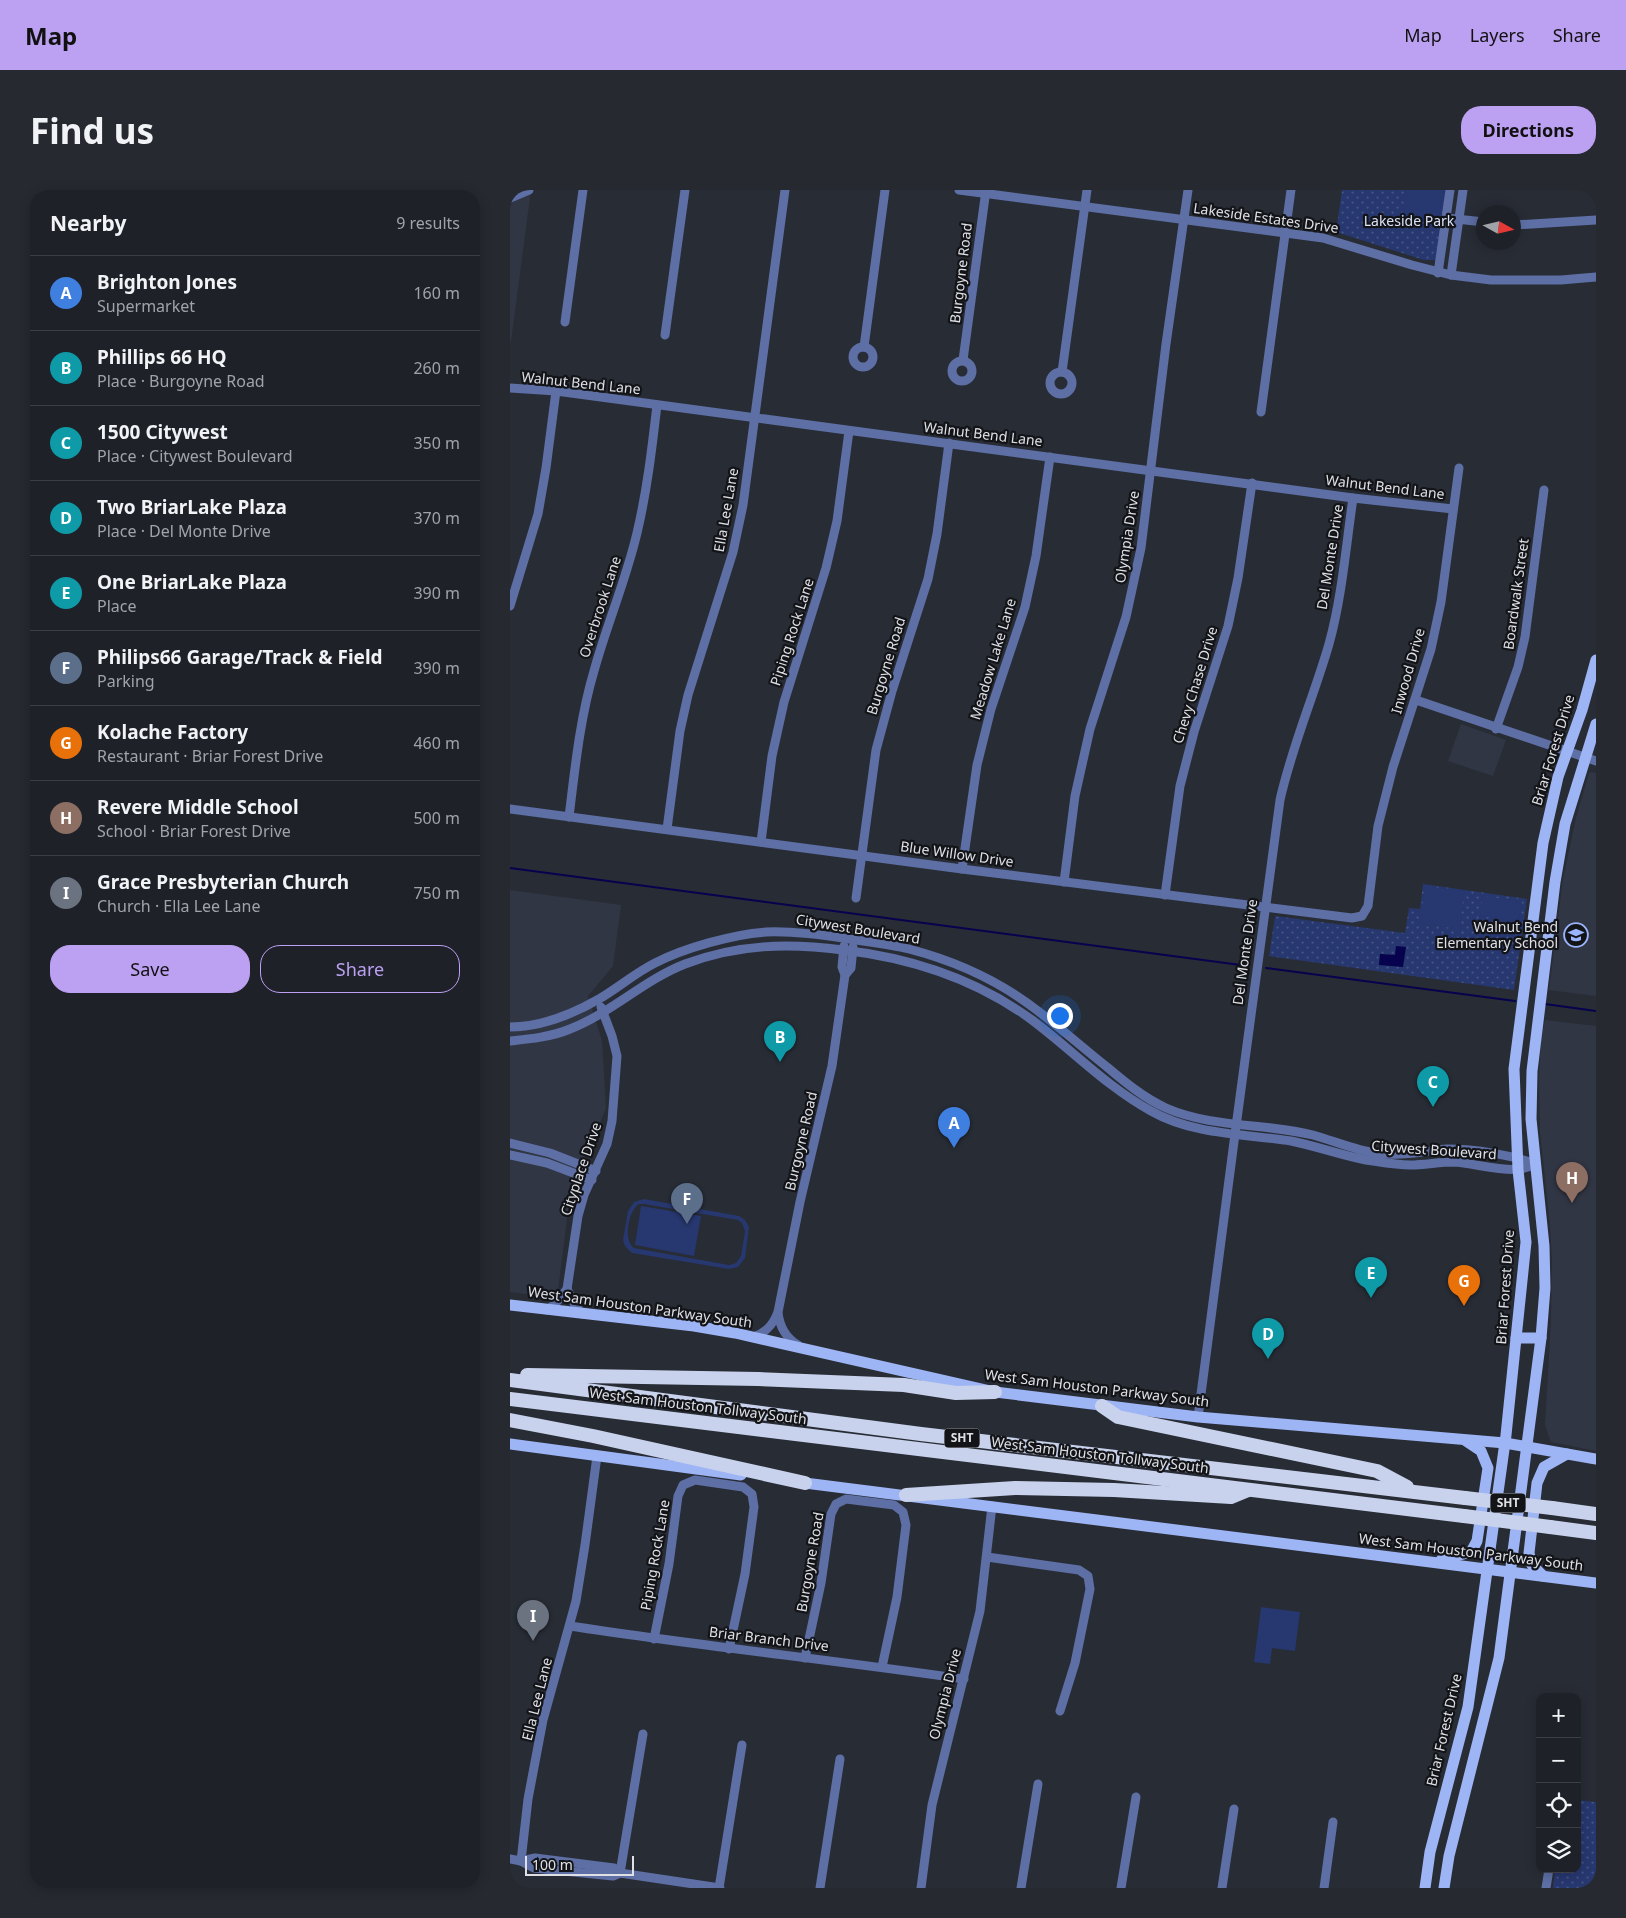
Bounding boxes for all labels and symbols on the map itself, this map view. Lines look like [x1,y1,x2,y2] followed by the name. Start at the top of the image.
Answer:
[1192,198,1340,237] street label: Lakeside Estates Drive
[1476,205,1521,250] north arrow
[1364,211,1455,230] park label: Lakeside Park
[945,222,976,324] street label: Burgoyne Road
[520,367,642,398] street label: Walnut Bend Lane
[922,417,1044,450] street label: Walnut Bend Lane
[709,466,742,553] street label: Ella Lee Lane
[1324,470,1446,503] street label: Walnut Bend Lane
[1110,489,1143,584] street label: Olympia Drive
[1312,503,1347,611] street label: Del Monte Drive
[1498,537,1533,651] street label: Boardwalk Street
[574,554,625,660] street label: Overbrook Lane
[765,576,818,688] street label: Piping Rock Lane
[965,596,1020,722] street label: Meadow Lake Lane
[862,615,909,717] street label: Burgoyne Road
[1168,624,1221,746] street label: Chevy Chase Drive
[1386,626,1429,716] street label: Inwood Drive
[1527,692,1578,808] street label: Briar Forest Drive
[899,836,1015,871] street label: Blue Willow Drive
[1228,898,1261,1006] street label: Del Monte Drive
[795,909,922,948] street label: Citywest Boulevard
[1436,917,1558,952] place label: Walnut Bend Elementary School
[1563,922,1589,948] school or university icon: Walnut Bend Elementary School
[1047,1003,1073,1029] your location
[764,1021,796,1062] pin: B
[1417,1066,1449,1107] pin: C
[780,1089,821,1192] street label: Burgoyne Road
[938,1107,970,1148] pin: A
[556,1120,605,1218] street label: Cityplace Drive
[1371,1136,1497,1163] street label: Citywest Boulevard
[1556,1162,1588,1203] pin: H
[671,1183,703,1224] pin: F
[1491,1229,1518,1345] street label: Briar Forest Drive
[1355,1257,1387,1298] pin: E
[1448,1265,1480,1306] pin: G
[527,1281,753,1332] street label: West Sam Houston Parkway South
[1252,1318,1284,1359] pin: D
[984,1364,1210,1411] street label: West Sam Houston Parkway South
[588,1383,808,1428] street label: West Sam Houston Tollway South
[944,1428,980,1448] road number: SHT
[990,1432,1210,1477] street label: West Sam Houston Tollway South
[1490,1494,1526,1512] road number: SHT
[635,1498,674,1612] street label: Piping Rock Lane
[791,1510,828,1613] street label: Burgoyne Road
[1358,1528,1584,1575] street label: West Sam Houston Parkway South
[517,1600,549,1641] pin: I
[708,1622,830,1655] street label: Briar Branch Drive
[924,1646,965,1741] street label: Olympia Drive
[517,1655,556,1742] street label: Ella Lee Lane
[1421,1672,1466,1788] street label: Briar Forest Drive
[525,1853,634,1876] scale bar

